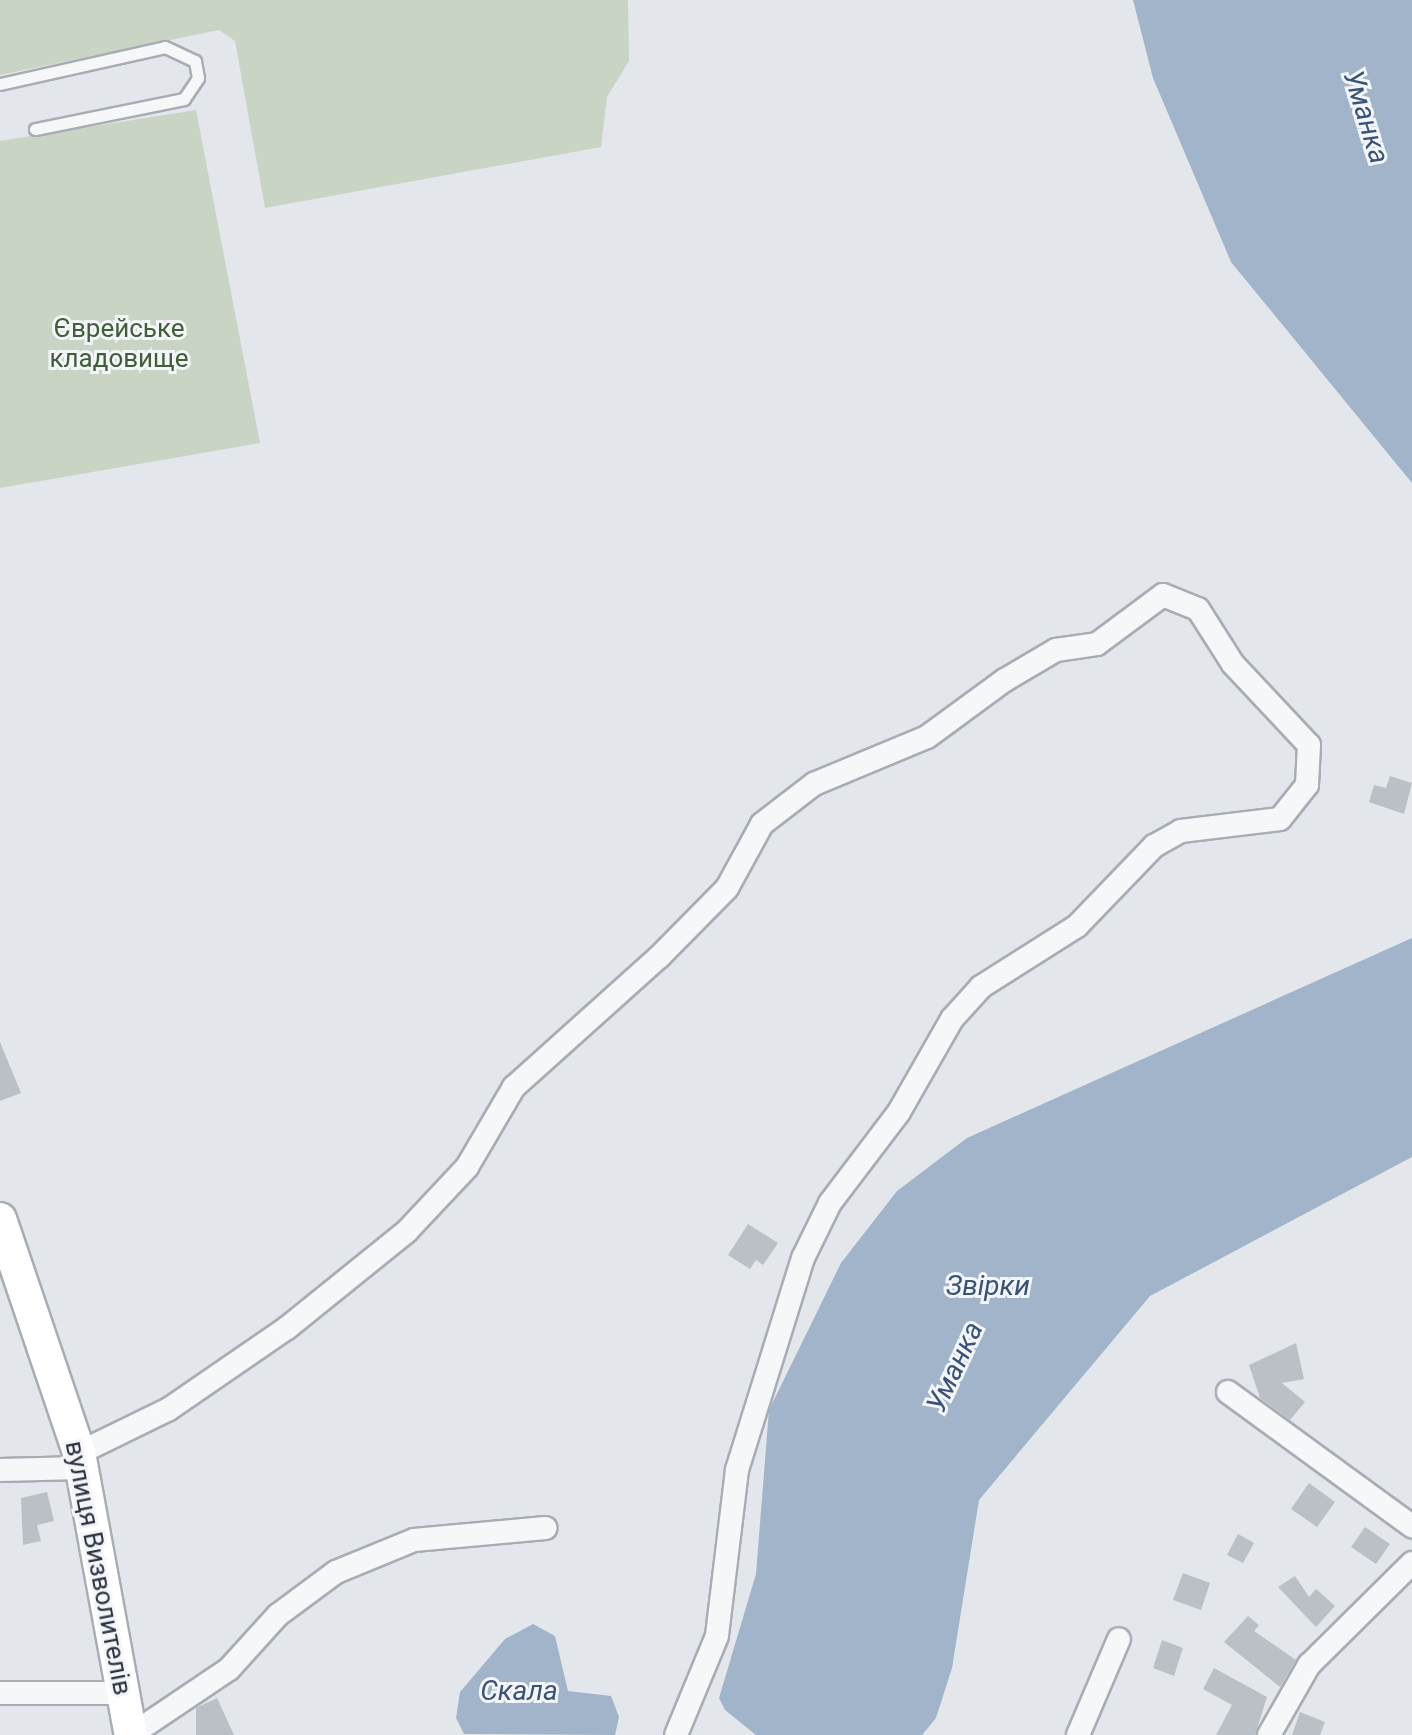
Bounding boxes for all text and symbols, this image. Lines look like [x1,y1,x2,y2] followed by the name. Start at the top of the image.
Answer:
[1336,66,1396,168] water label: Уманка
[49,313,189,374] park label: Єврейське кладовище
[946,1269,1030,1303] water label: Звірки
[920,1317,990,1417] water label: Уманка
[58,1438,138,1698] street label: вулиця Визволителів
[480,1674,558,1708] water label: Скала

